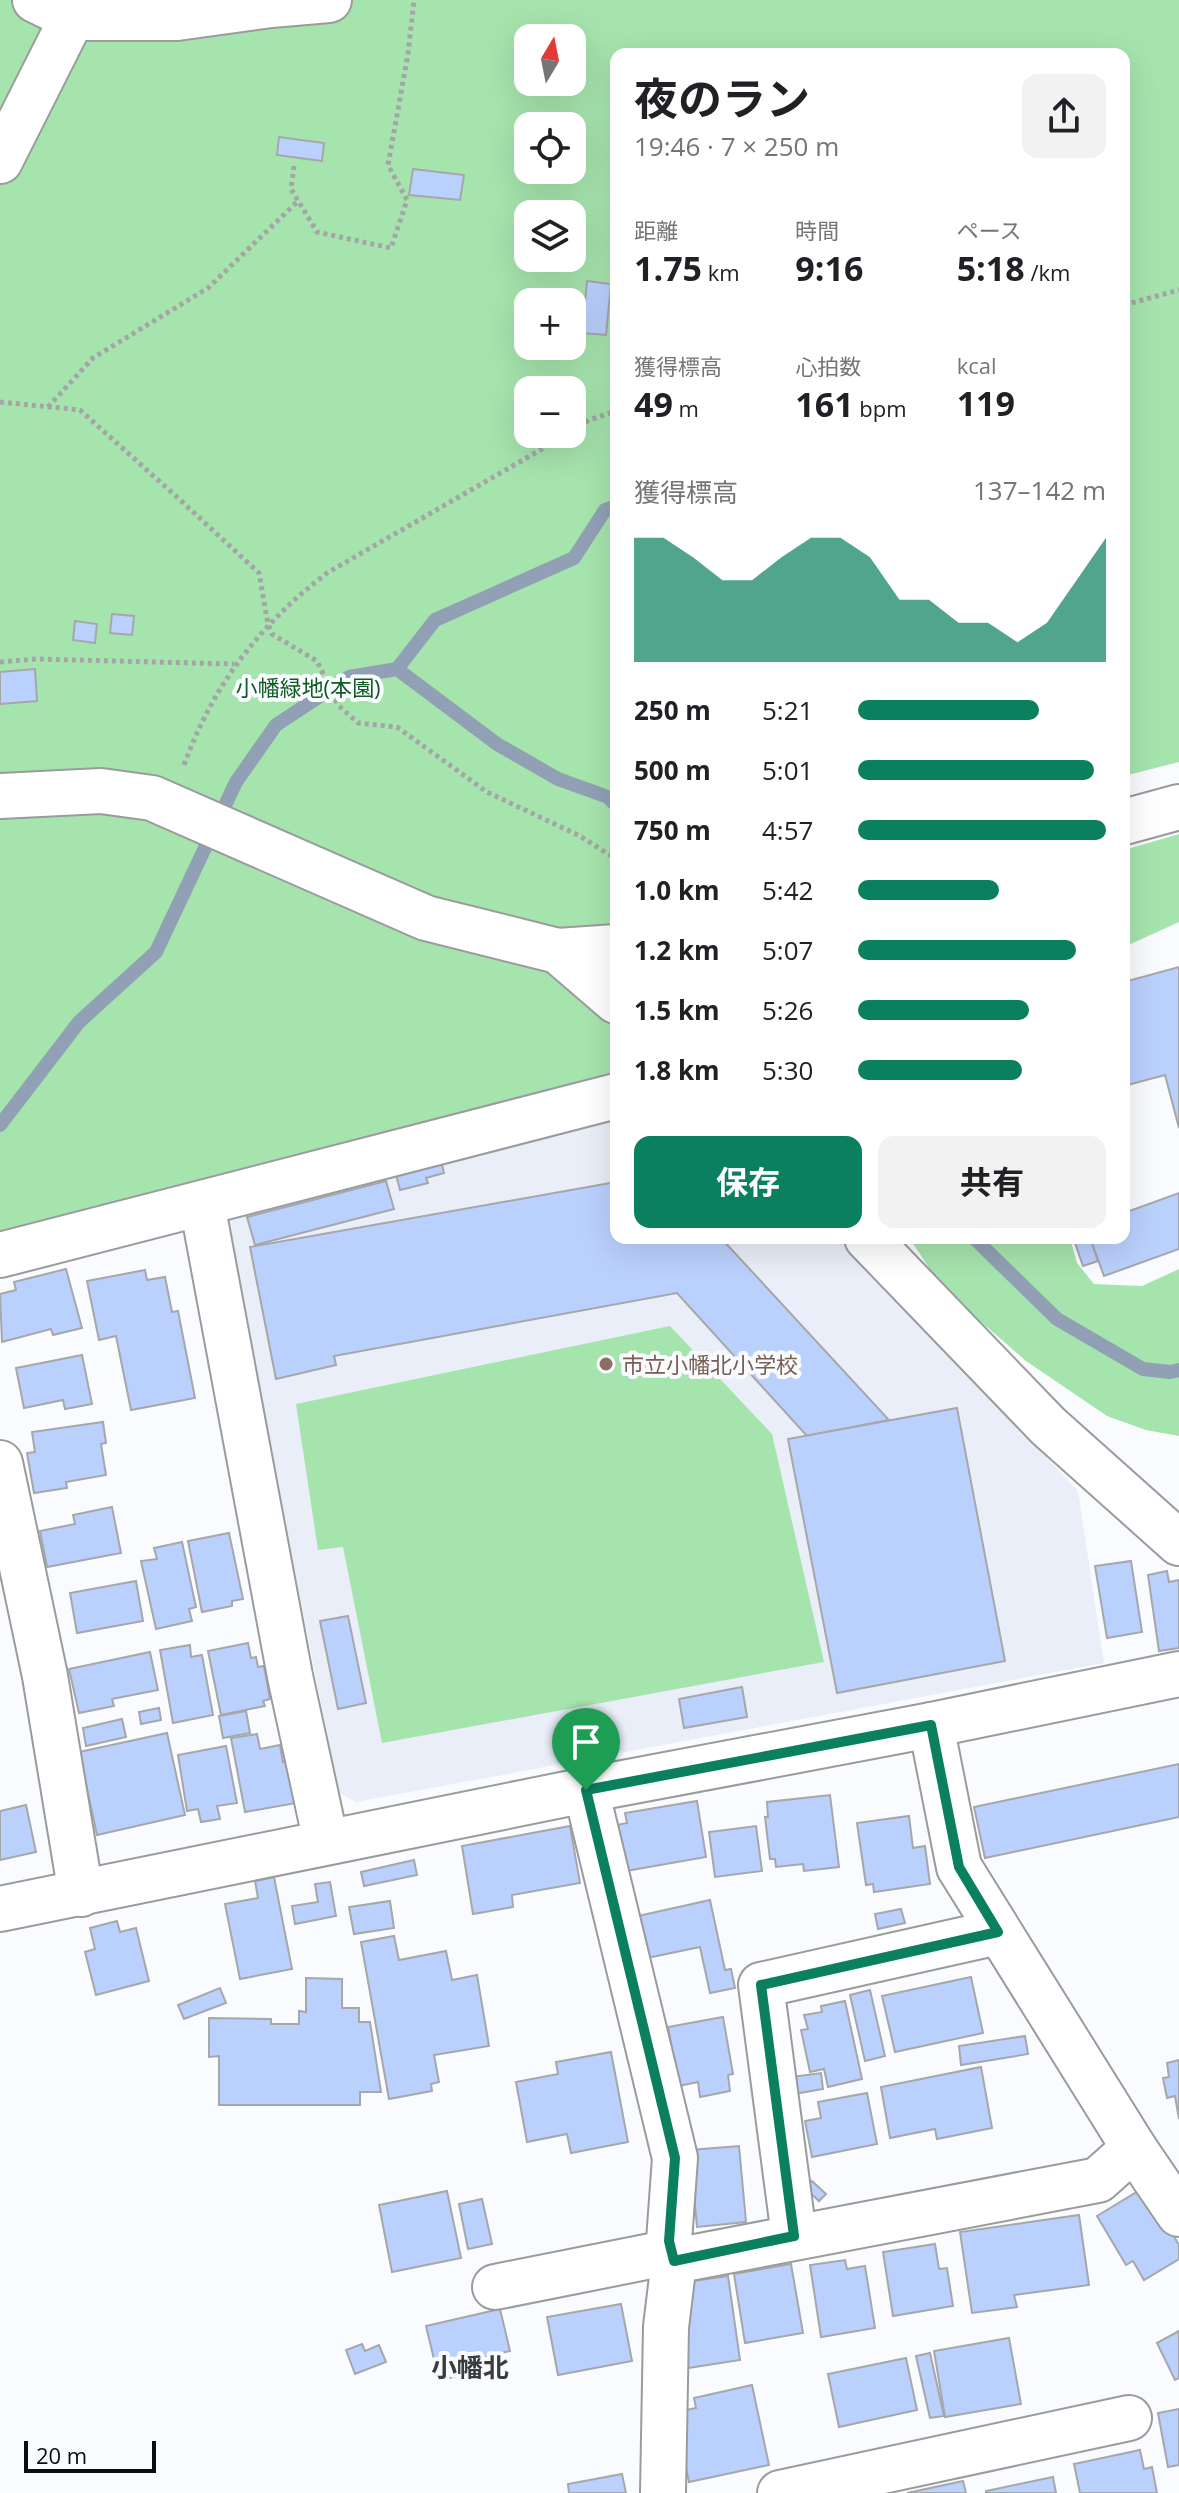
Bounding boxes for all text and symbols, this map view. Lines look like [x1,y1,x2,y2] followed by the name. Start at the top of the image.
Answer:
[514,24,586,96] north arrow
[514,24,586,448] map controls
[634,68,810,128] text: 夜のラン
[1022,74,1106,158] button: share
[514,112,586,184] button: locate
[634,128,839,164] text: 19:46 · 7 × 250 m
[514,200,586,272] button: layers
[634,215,678,245] text: 距離
[795,215,839,245] text: 時間
[957,215,1022,245] text: ペース
[634,245,702,291] text: 1.75
[795,245,863,291] text: 9:16
[957,245,1025,291] text: 5:18
[702,257,740,287] text: km
[1025,257,1070,287] text: /km
[514,288,586,360] button: +
[957,350,997,380] text: kcal
[634,351,722,381] text: 獲得標高
[795,351,861,381] text: 心拍数
[514,376,586,448] button: −
[957,380,1015,426] text: 119
[634,381,673,427] text: 49
[795,381,854,427] text: 161
[673,393,699,423] text: m
[854,393,907,423] text: bpm
[973,472,1106,508] text: 137–142 m
[634,474,738,510] text: 獲得標高
[236,672,380,702] park label: 小幡緑地(本園)
[634,692,711,728] text: 250 m
[762,692,813,728] text: 5:21
[634,752,711,788] text: 500 m
[762,752,813,788] text: 5:01
[634,812,711,848] text: 750 m
[762,812,813,848] text: 4:57
[634,872,720,908] text: 1.0 km
[762,872,813,908] text: 5:42
[634,932,720,968] text: 1.2 km
[762,932,813,968] text: 5:07
[634,992,720,1028] text: 1.5 km
[762,992,813,1028] text: 5:26
[634,1052,720,1088] text: 1.8 km
[762,1052,813,1088] text: 5:30
[634,1136,862,1228] button: 保存
[878,1136,1106,1228] button: 共有
[622,1349,798,1379] place label: 市立小幡北小学校
[597,1355,615,1373] marker: 市立小幡北小学校
[552,1708,620,1790] pin
[564,1720,608,1764] icon: arrive
[431,2349,509,2385] district label: 小幡北
[24,2437,156,2473] scale bar
[36,2440,87,2470] text: 20 m

